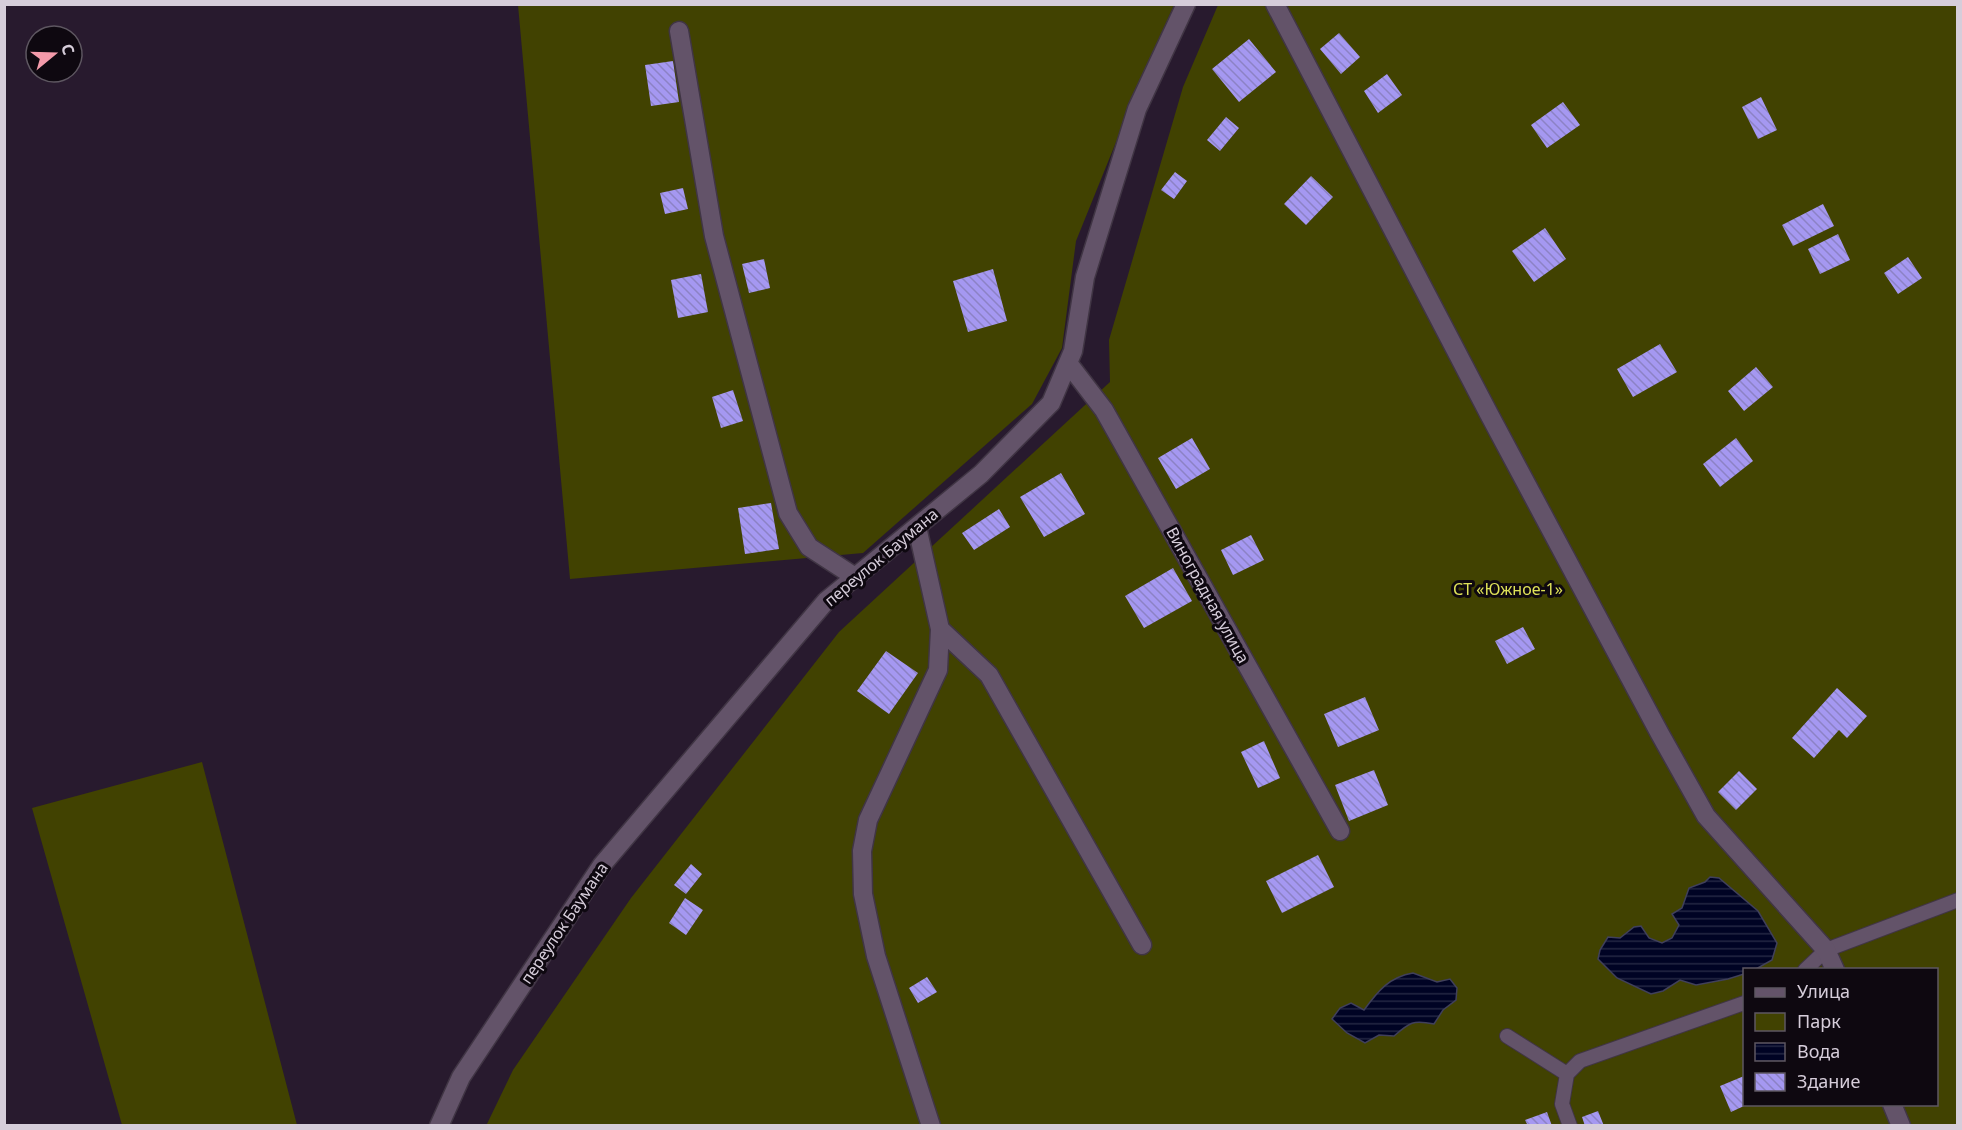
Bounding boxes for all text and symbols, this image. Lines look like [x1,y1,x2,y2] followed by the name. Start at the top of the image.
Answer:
[24,24,84,84] north arrow
[56,41,80,58] text: С
[820,503,942,611] street label: переулок Баумана
[1161,523,1255,667] street label: Виноградная улица
[1453,578,1563,600] park label: СТ «Южное-1»
[515,858,613,988] street label: переулок Баумана
[1743,968,1938,1106] legend
[1797,979,1850,1003] text: Улица
[1797,1009,1841,1033] text: Парк
[1797,1039,1840,1063] text: Вода
[1797,1069,1861,1093] text: Здание

